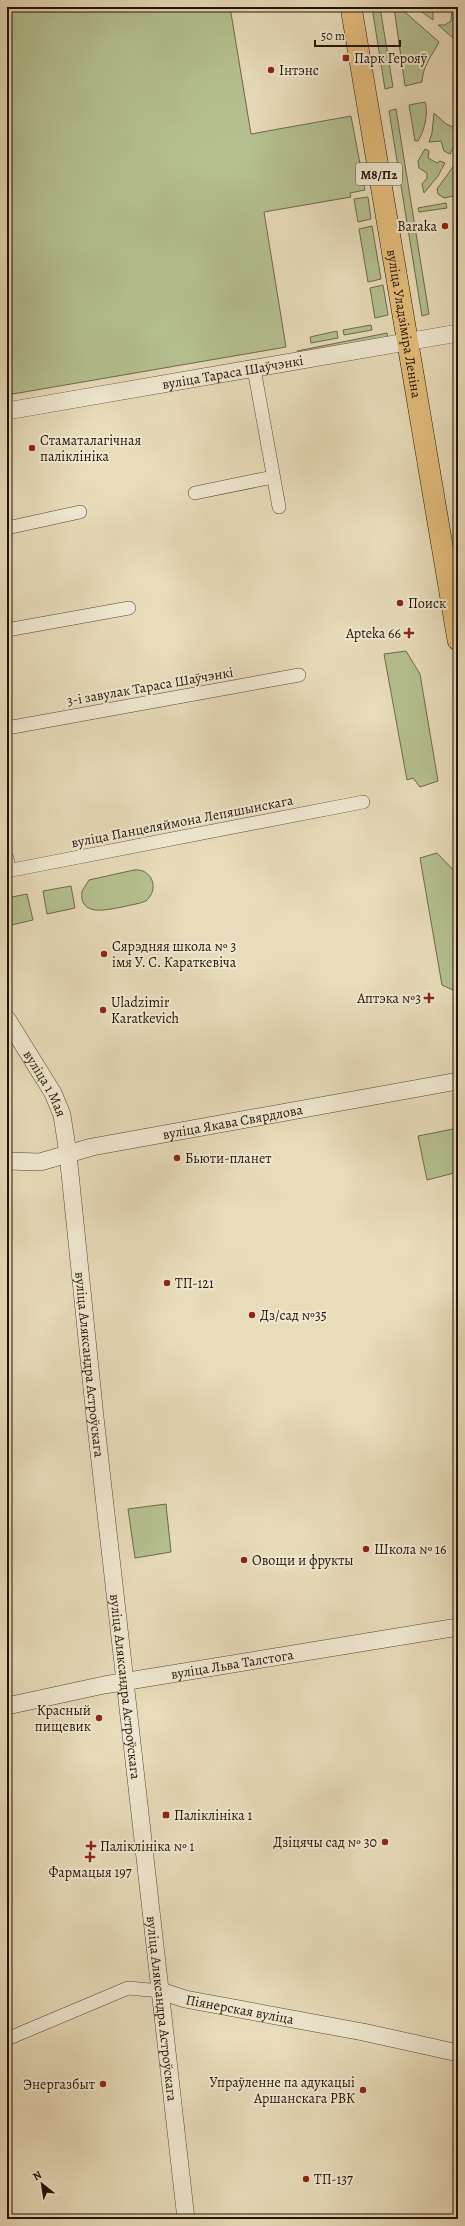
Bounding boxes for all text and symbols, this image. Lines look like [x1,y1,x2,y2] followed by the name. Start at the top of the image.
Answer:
[315,22,400,48] scale bar
[321,28,345,44] text: 50 m
[354,49,428,68] place label: Парк Герояў
[341,53,351,63] marker: Парк Герояў
[279,61,319,80] place label: Інтэнс
[266,65,276,75] marker: Інтэнс
[356,163,402,185] road number: М8/П2
[397,217,437,236] place label: Baraka
[440,221,450,231] marker: Baraka
[382,248,426,400] street label: вуліца Уладзіміра Леніна
[161,351,305,394] street label: вуліца Тараса Шаўчэнкі
[40,431,141,466] place label: Стаматалагічная паліклініка
[27,443,37,453] marker: Стаматалагічная паліклініка
[408,594,446,613] place label: Поиск
[395,598,405,608] marker: Поиск
[345,624,401,643] place label: Apteka 66
[404,628,414,638] marker: Apteka 66
[65,662,235,711] street label: 3-і завулак Тараса Шаўчэнкі
[69,791,295,852] street label: вуліца Панцеляймона Лепяшынскага
[112,937,237,972] place label: Сярэдняя школа № 3 імя У. С. Караткевіча
[99,949,109,959] marker: Сярэдняя школа № 3 імя У. С. Караткевіча
[356,989,421,1008] place label: Аптэка №3
[111,993,180,1028] place label: Uladzimir Karatkevich
[424,993,434,1003] marker: Аптэка №3
[98,1005,108,1015] marker: Uladzimir Karatkevich
[19,1047,71,1120] street label: вуліца 1 Мая
[161,1100,305,1144] street label: вуліца Якава Свярдлова
[185,1149,272,1168] place label: Бьюти-планет
[172,1153,182,1163] marker: Бьюти-планет
[70,1271,109,1459] street label: вуліца Аляксандра Астроўскага
[175,1274,214,1293] place label: ТП-121
[162,1278,172,1288] marker: ТП-121
[260,1306,327,1325] place label: Дз/сад №35
[247,1310,257,1320] marker: Дз/сад №35
[374,1540,446,1559] place label: Школа № 16
[361,1544,371,1554] marker: Школа № 16
[252,1551,354,1570] place label: Овощи и фрукты
[239,1555,249,1565] marker: Овощи и фрукты
[105,1593,145,1781] street label: вуліца Аляксандра Астроўскага
[169,1645,295,1684] street label: вуліца Льва Талстога
[35,1701,91,1736] place label: Красный пищевик
[94,1713,104,1723] marker: Красный пищевик
[174,1806,252,1825] place label: Паліклініка 1
[161,1810,171,1820] marker: Паліклініка 1
[273,1833,377,1852] place label: Дзіцячы сад № 30
[100,1837,195,1856] place label: Паліклініка № 1
[380,1837,390,1847] marker: Дзіцячы сад № 30
[85,1840,97,1852] marker: Паліклініка № 1
[85,1852,95,1862] marker: Фармацыя 197
[48,1863,132,1882] place label: Фармацыя 197
[142,1915,182,2103] street label: вуліца Аляксандра Астроўскага
[184,1990,296,2029] street label: Піянерская вуліца
[209,2073,355,2108] place label: Упраўленне па адукацыі Аршанскага РВК
[23,2075,95,2094] place label: Энергазбыт
[98,2079,108,2089] marker: Энергазбыт
[358,2085,368,2095] marker: Упраўленне па адукацыі Аршанскага РВК
[22,2164,62,2204] north arrow
[30,2167,44,2184] text: N
[314,2170,353,2189] place label: ТП-137
[301,2174,311,2184] marker: ТП-137

